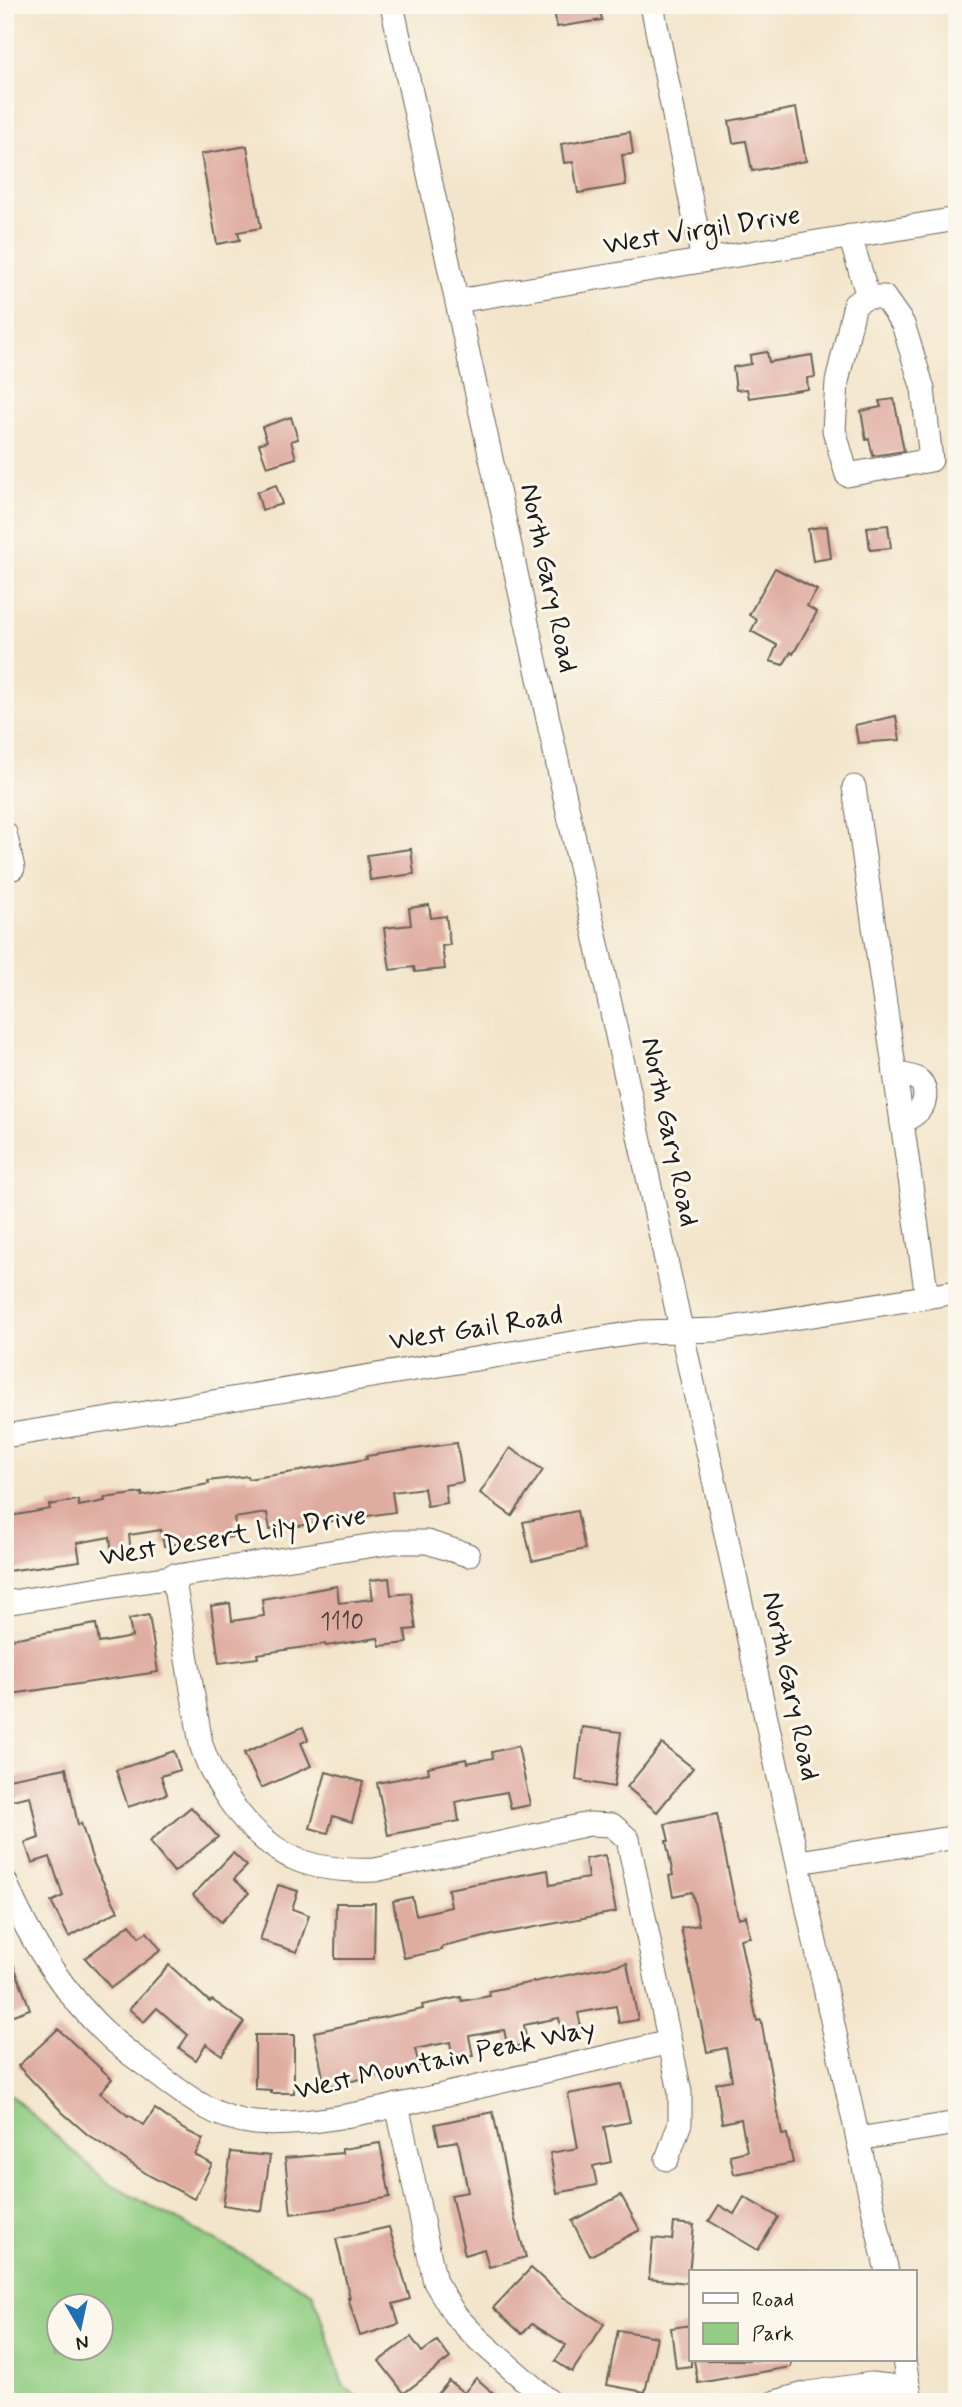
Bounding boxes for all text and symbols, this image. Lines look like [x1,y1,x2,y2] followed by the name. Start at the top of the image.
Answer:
[601,197,804,267] street label: West Virgil Drive
[510,480,586,676] street label: North Gary Road
[631,1034,707,1230] street label: North Gary Road
[387,1297,565,1361] street label: West Gail Road
[97,1498,369,1576] street label: West Desert Lily Drive
[752,1588,828,1784] street label: North Gary Road
[320,1607,364,1638] house number: 1110
[291,2010,599,2110] street label: West Mountain Peak Way
[689,2270,916,2362] legend
[752,2286,794,2314] text: Road
[46,2292,116,2362] north arrow
[752,2320,794,2348] text: Park
[74,2329,91,2356] text: N

